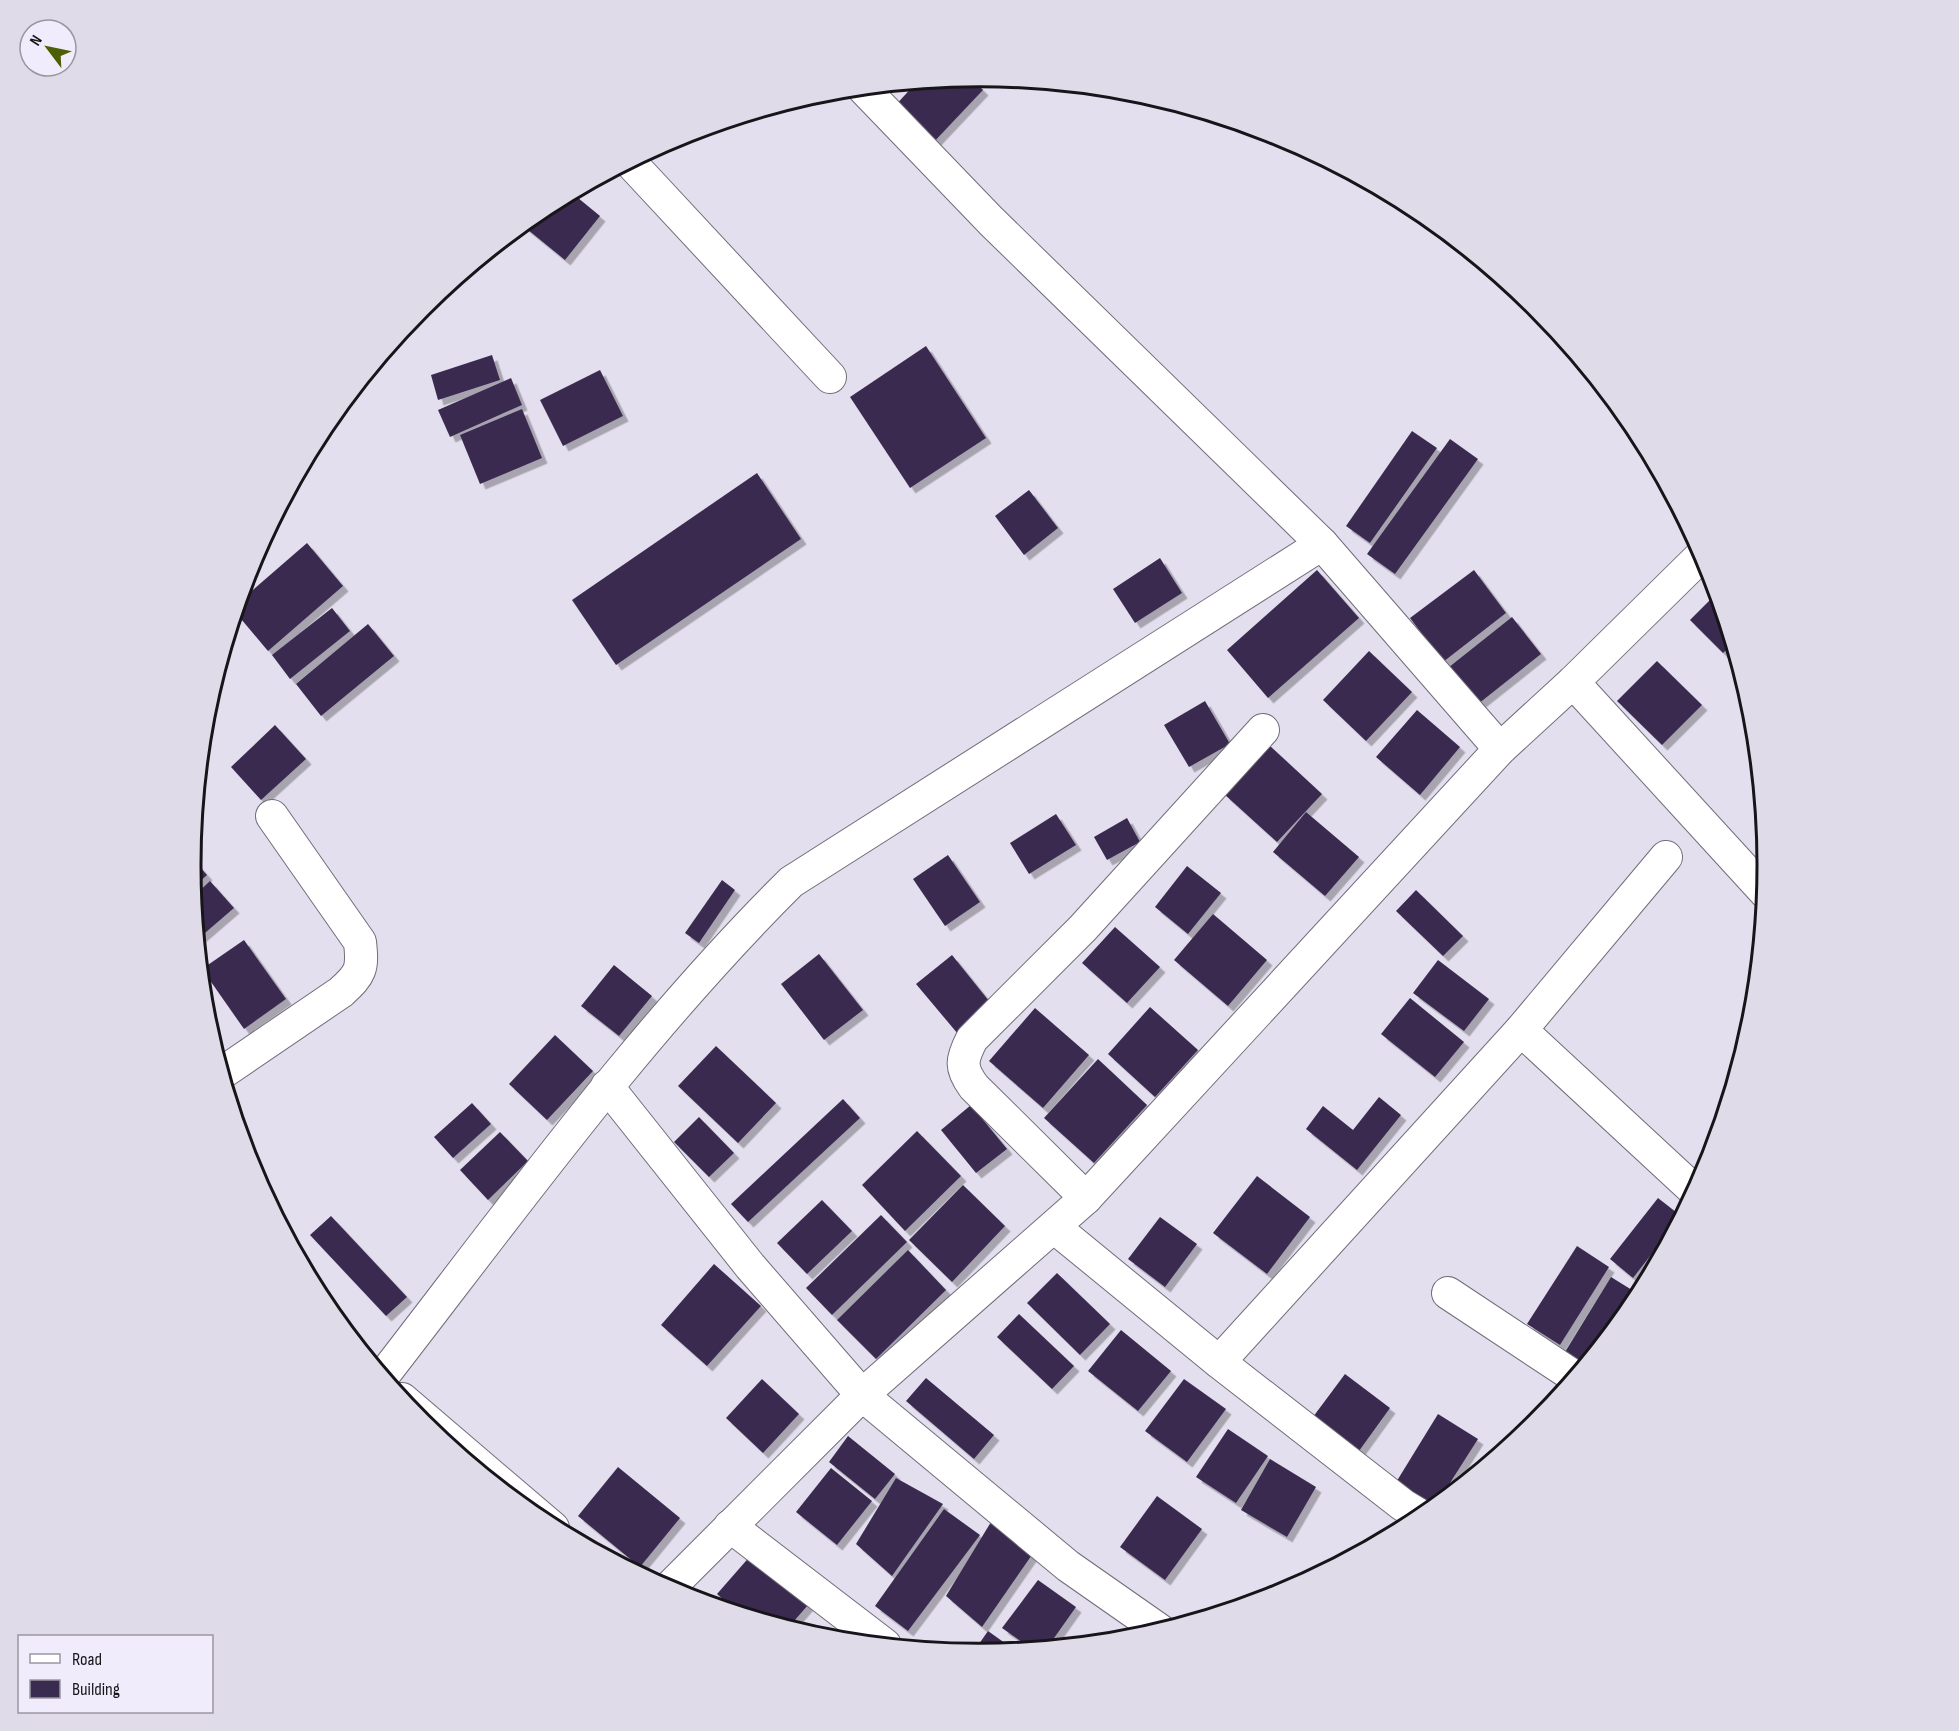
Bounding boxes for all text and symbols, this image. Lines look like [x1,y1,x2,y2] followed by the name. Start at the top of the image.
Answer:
[18,18,78,78] north arrow
[26,32,47,50] text: N
[18,1635,213,1713] legend
[72,1649,102,1670] text: Road
[72,1679,120,1700] text: Building

